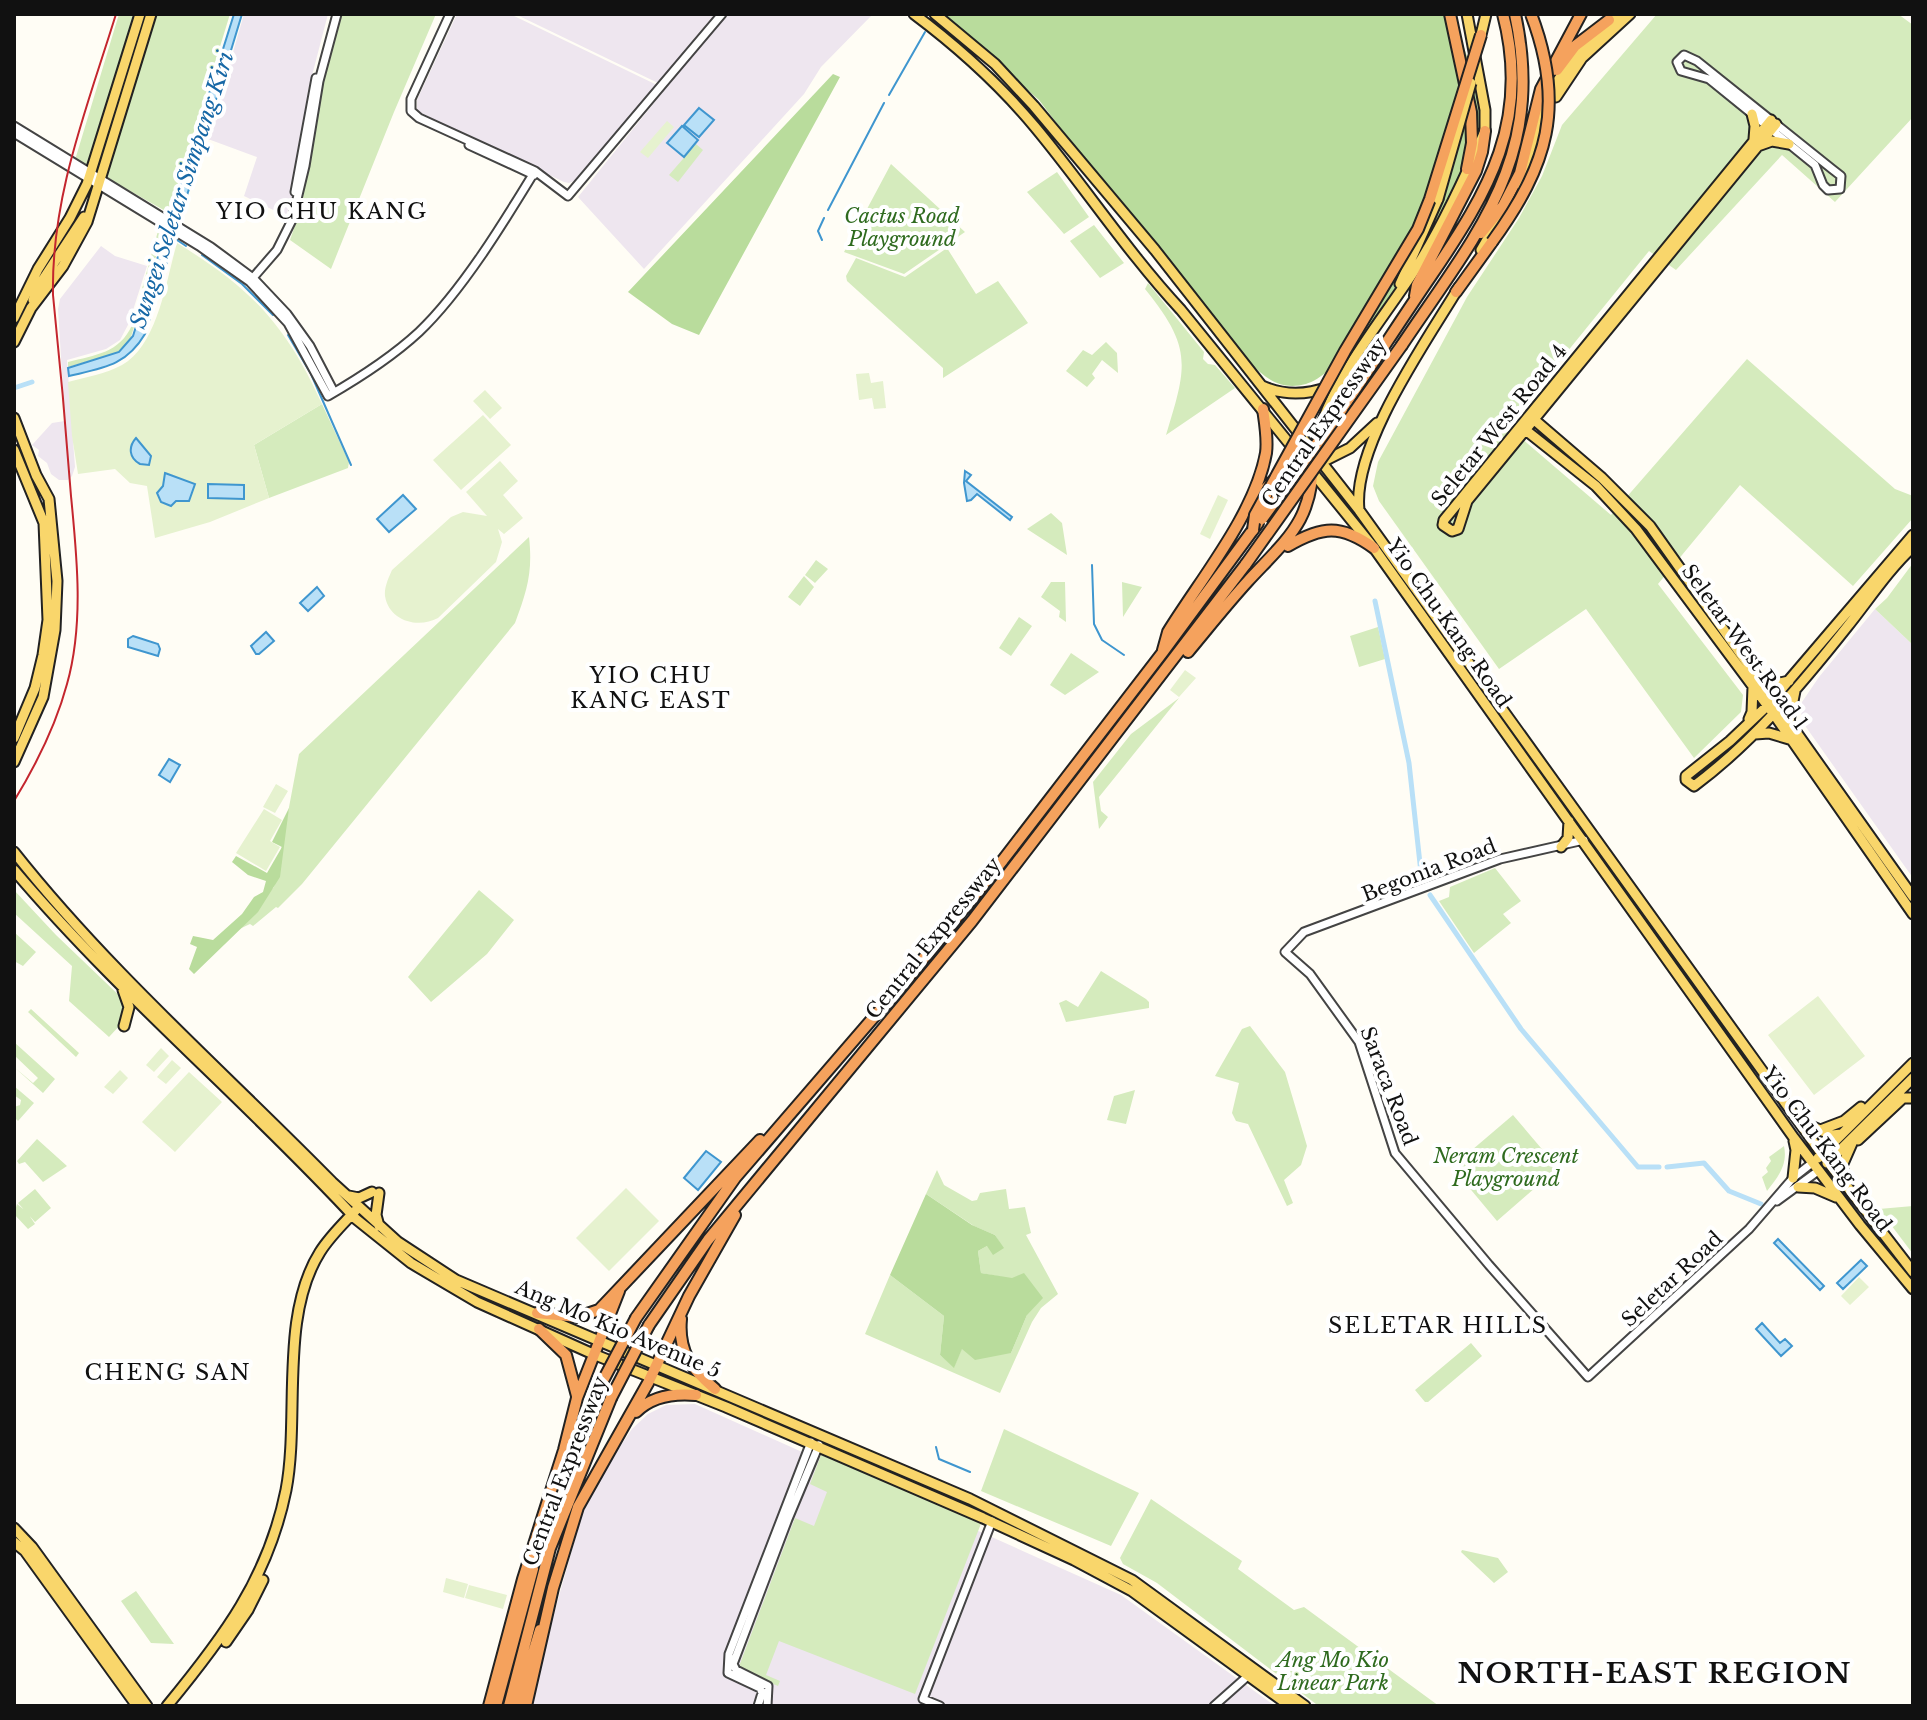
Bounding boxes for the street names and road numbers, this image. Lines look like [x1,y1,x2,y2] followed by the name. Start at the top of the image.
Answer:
[1256,333,1392,511] street label: Central Expressway
[1426,339,1572,511] street label: Seletar West Road 4
[1381,533,1516,712] street label: Yio Chu Kang Road
[1677,560,1813,734] street label: Seletar West Road 1
[1358,833,1500,907] street label: Begonia Road
[860,852,1006,1024] street label: Central Expressway
[1355,1023,1423,1149] street label: Saraca Road
[1757,1061,1897,1236] street label: Yio Chu Kang Road
[1617,1226,1727,1332] street label: Seletar Road
[511,1274,724,1383] street label: Ang Mo Kio Avenue 5
[518,1373,612,1569] street label: Central Expressway

